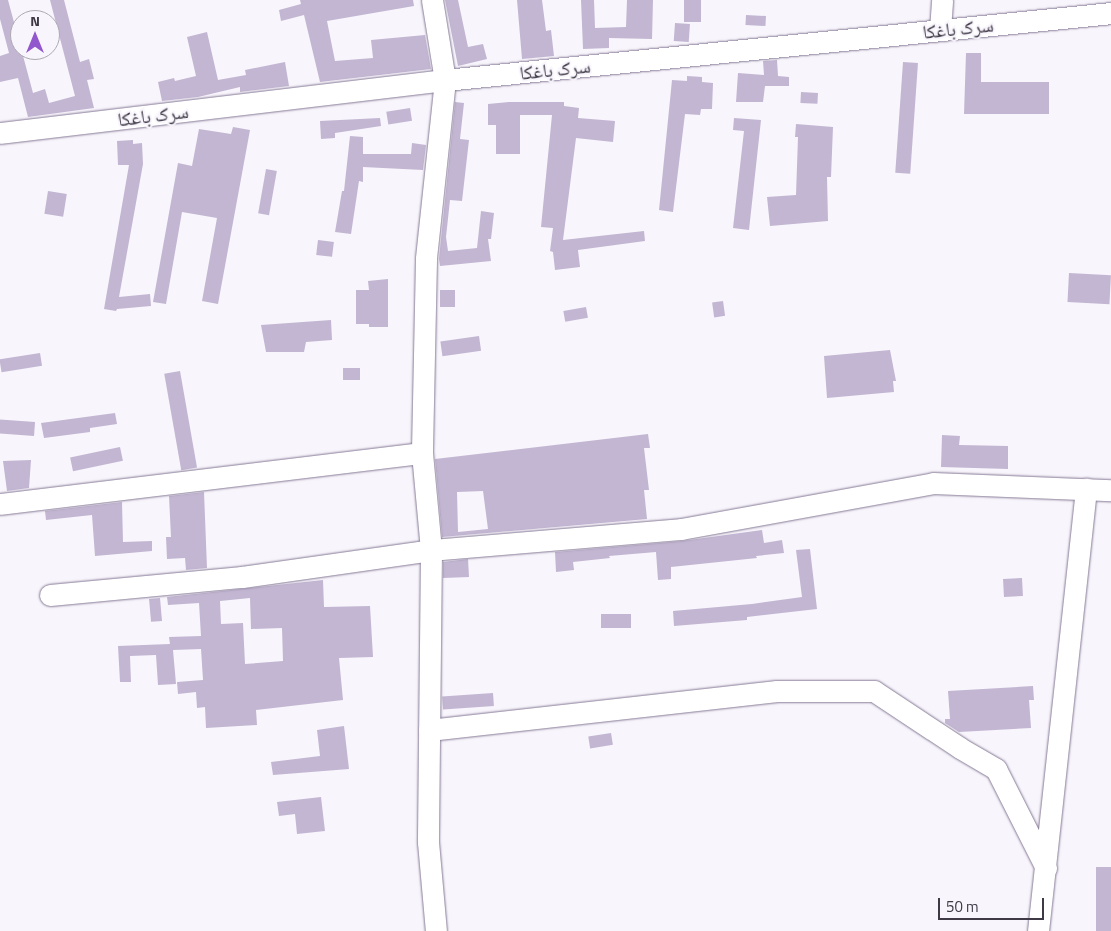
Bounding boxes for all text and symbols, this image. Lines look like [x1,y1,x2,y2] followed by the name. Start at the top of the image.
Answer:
[10,10,60,60] north arrow
[30,10,40,31] text: N
[921,13,995,43] street label: سرک باغکا
[518,54,592,84] street label: سرک باغکا
[116,99,190,131] street label: سرک باغکا
[941,888,1047,920] scale bar
[946,895,979,918] text: 50 m

